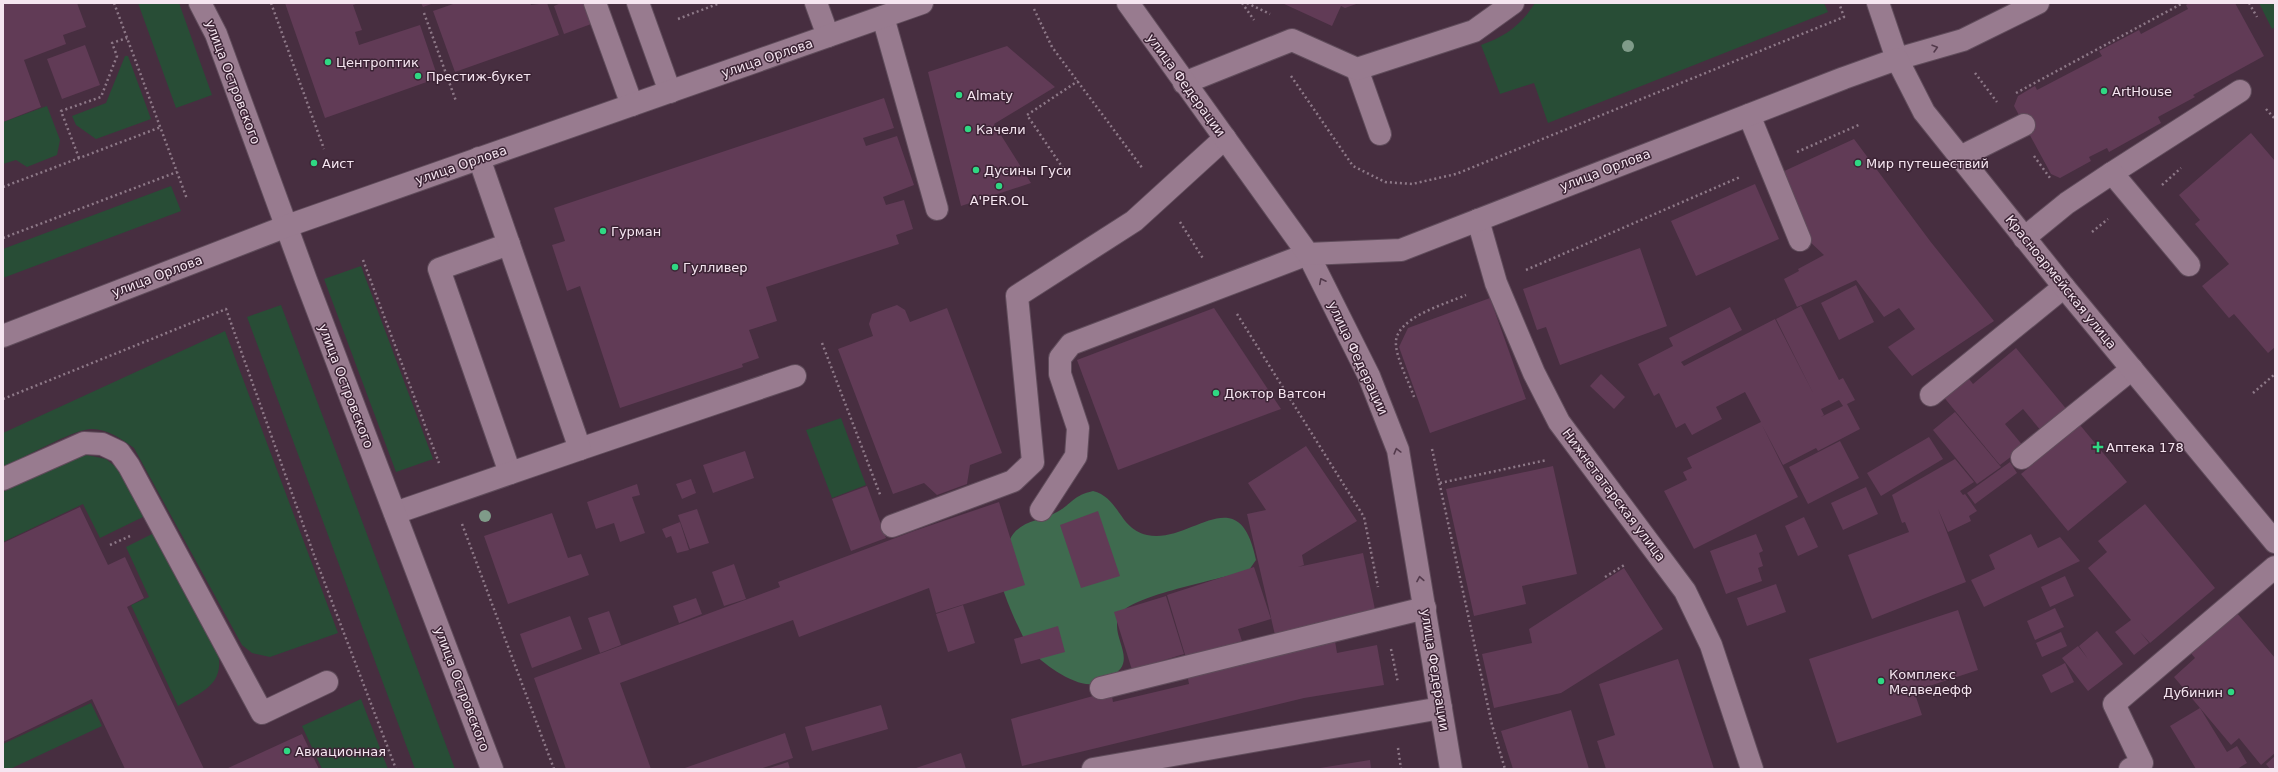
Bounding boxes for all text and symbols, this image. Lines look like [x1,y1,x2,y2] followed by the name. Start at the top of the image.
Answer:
[202,18,264,146] street label: улица Островского
[1144,31,1228,139] street label: улица Федерации
[719,35,815,81] street label: улица Орлова
[1931,44,1938,53] one-way arrow
[336,55,419,70] place label: Центроптик
[323,57,333,67] marker: Центроптик
[426,69,531,84] place label: Престиж-букет
[413,71,423,81] marker: Престиж-букет
[2112,84,2172,99] place label: ArtHouse
[2099,86,2109,96] marker: ArtHouse
[967,88,1013,103] place label: Almaty
[954,90,964,100] marker: Almaty
[976,122,1026,137] place label: Качели
[963,124,973,134] marker: Качели
[413,142,509,188] street label: улица Орлова
[1558,146,1652,194] street label: улица Орлова
[322,156,354,171] place label: Аист
[1866,156,1989,171] place label: Мир путешествий
[309,158,319,168] marker: Аист
[1853,158,1863,168] marker: Мир путешествий
[984,163,1072,178] place label: Дусины Гуси
[971,165,981,175] marker: Дусины Гуси
[994,181,1004,191] marker: A'PER.OL
[970,193,1029,208] place label: A'PER.OL
[2002,212,2120,352] street label: Красноармейская улица
[611,224,661,239] place label: Гурман
[598,226,608,236] marker: Гурман
[110,252,204,300] street label: улица Орлова
[683,260,748,275] place label: Гулливер
[670,262,680,272] marker: Гулливер
[1319,278,1327,285] one-way arrow
[1325,299,1391,417] street label: улица Федерации
[315,322,377,450] street label: улица Островского
[1224,386,1326,401] place label: Доктор Ватсон
[1211,388,1221,398] marker: Доктор Ватсон
[1559,426,1669,564] street label: Нижнетатарская улица
[2106,440,2184,455] place label: Аптека 178
[2093,442,2103,452] marker: Аптека 178
[1394,447,1402,454] one-way arrow
[1416,575,1425,582] one-way arrow
[1418,608,1452,732] street label: улица Федерации
[431,625,493,753] street label: улица Островского
[1889,667,1972,697] place label: Комплекс Медведефф
[1876,676,1886,686] marker: Комплекс Медведефф
[2163,685,2223,700] place label: Дубинин
[2226,687,2236,697] marker: Дубинин
[295,744,386,759] place label: Авиационная
[282,746,292,756] marker: Авиационная

